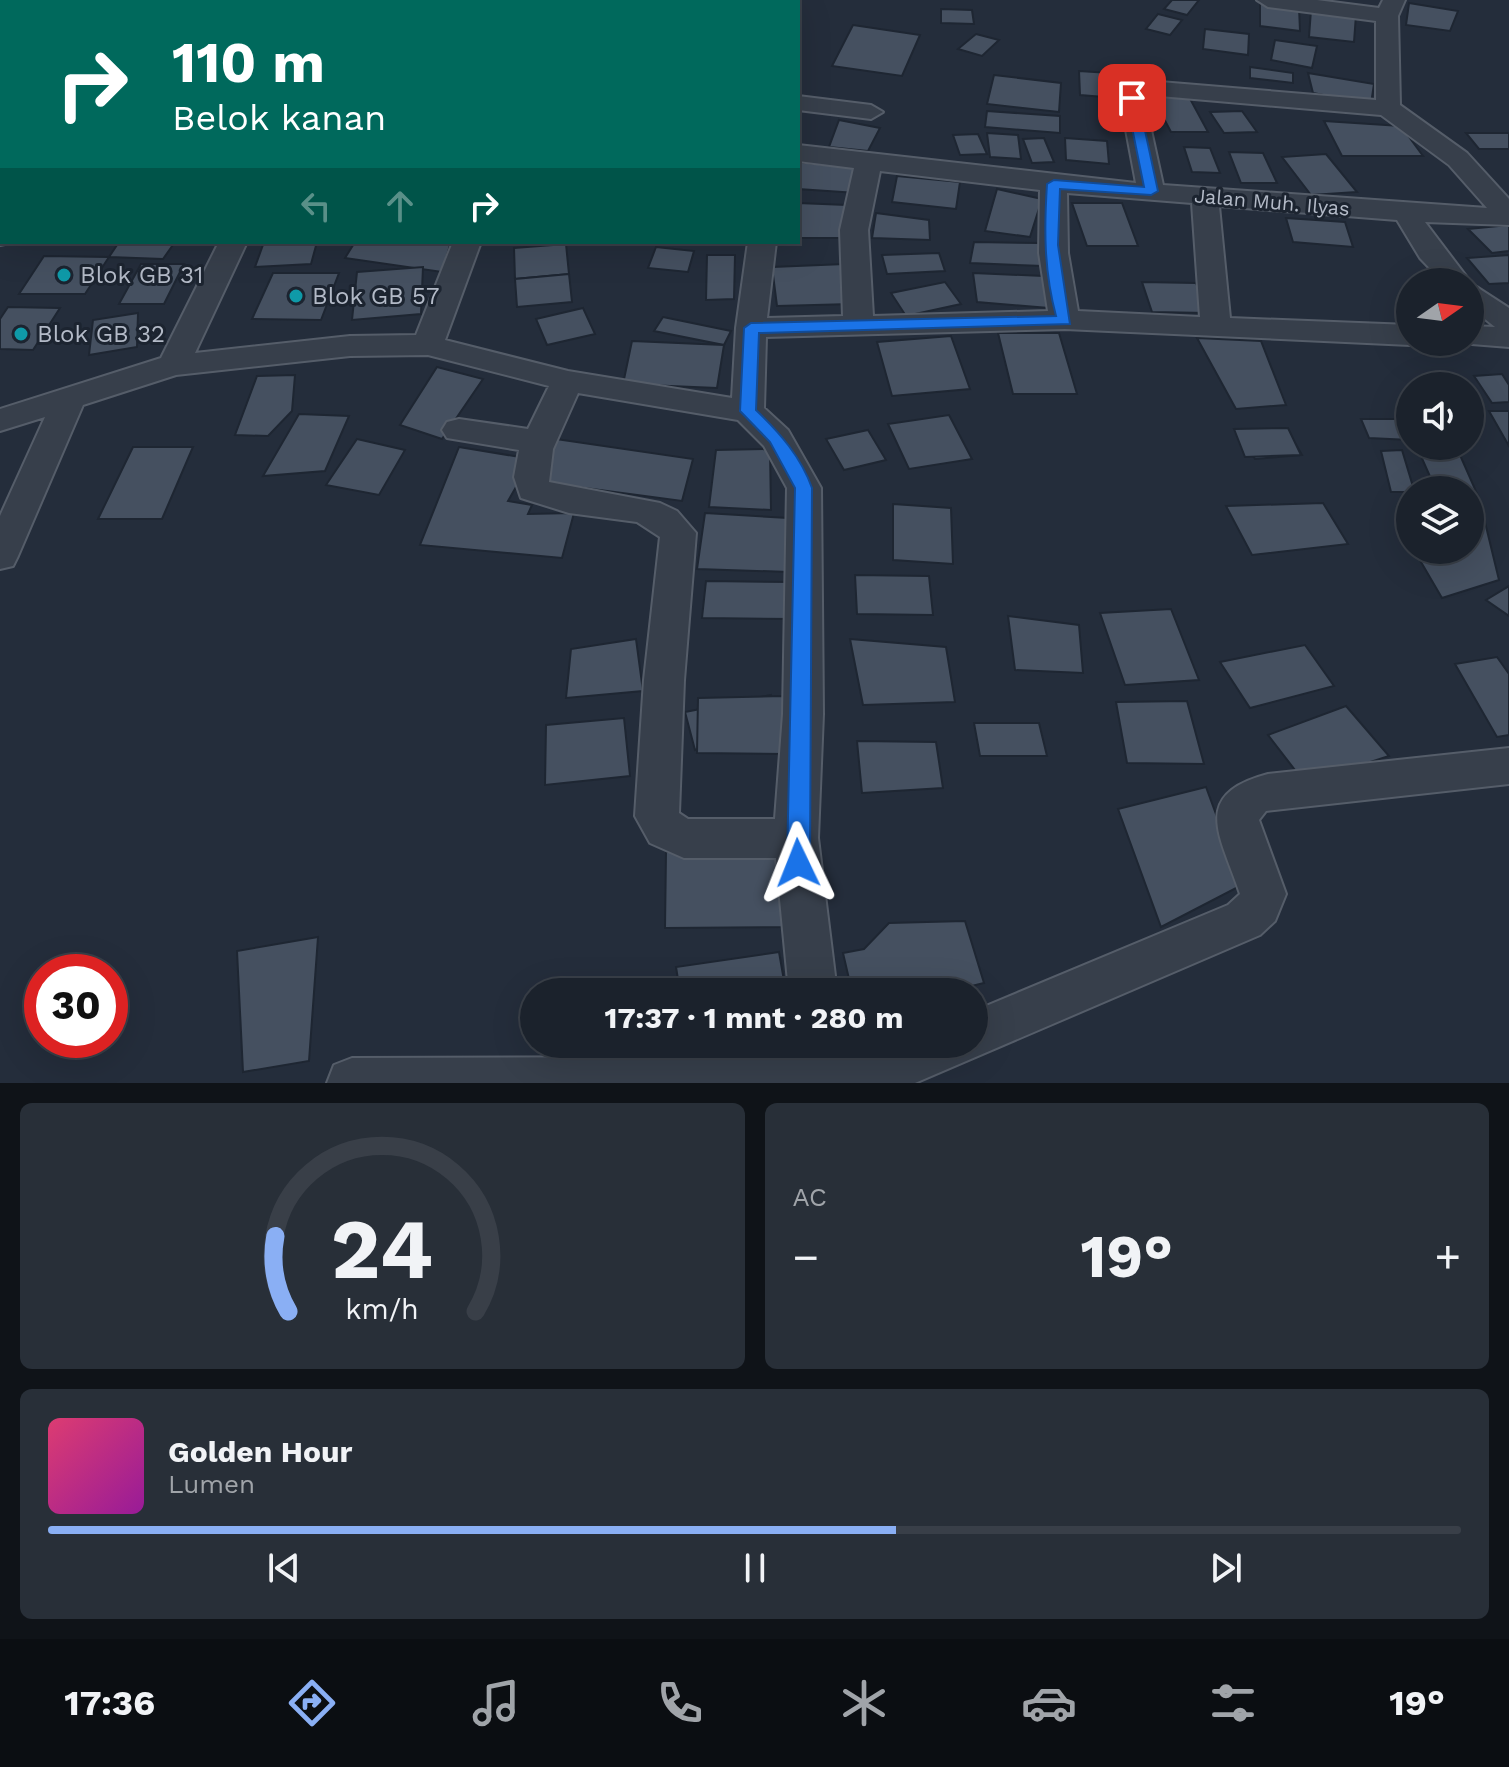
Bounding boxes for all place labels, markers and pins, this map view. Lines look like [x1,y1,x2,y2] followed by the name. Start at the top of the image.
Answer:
[1098,64,1166,132] pin
[80,261,203,289] place label: Blok GB 31
[55,266,73,284] marker: Blok GB 31
[312,282,439,310] place label: Blok GB 57
[287,287,305,305] marker: Blok GB 57
[37,320,165,348] place label: Blok GB 32
[12,325,30,343] marker: Blok GB 32

